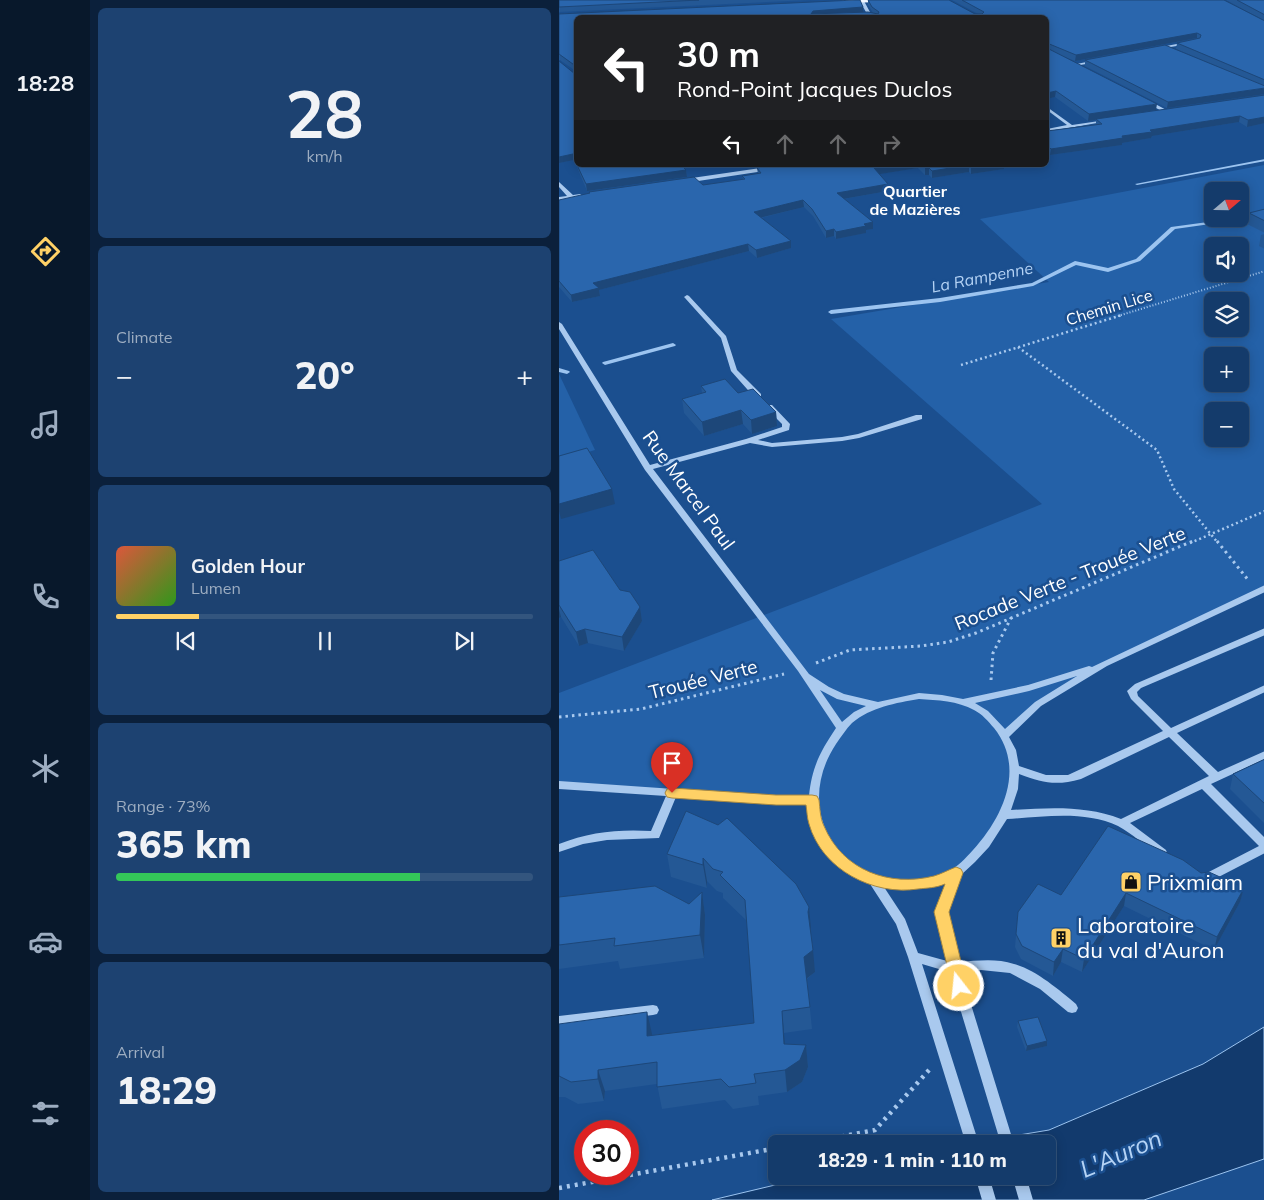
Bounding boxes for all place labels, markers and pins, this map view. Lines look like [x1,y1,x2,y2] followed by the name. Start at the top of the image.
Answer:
[651,742,693,793] pin
[1147,868,1243,896] place label: Prixmiam
[1119,870,1143,894] shop icon: Prixmiam
[1077,911,1225,964] place label: Laboratoire du val d'Auron
[1049,926,1073,950] building icon: Laboratoire du val d'Auron

